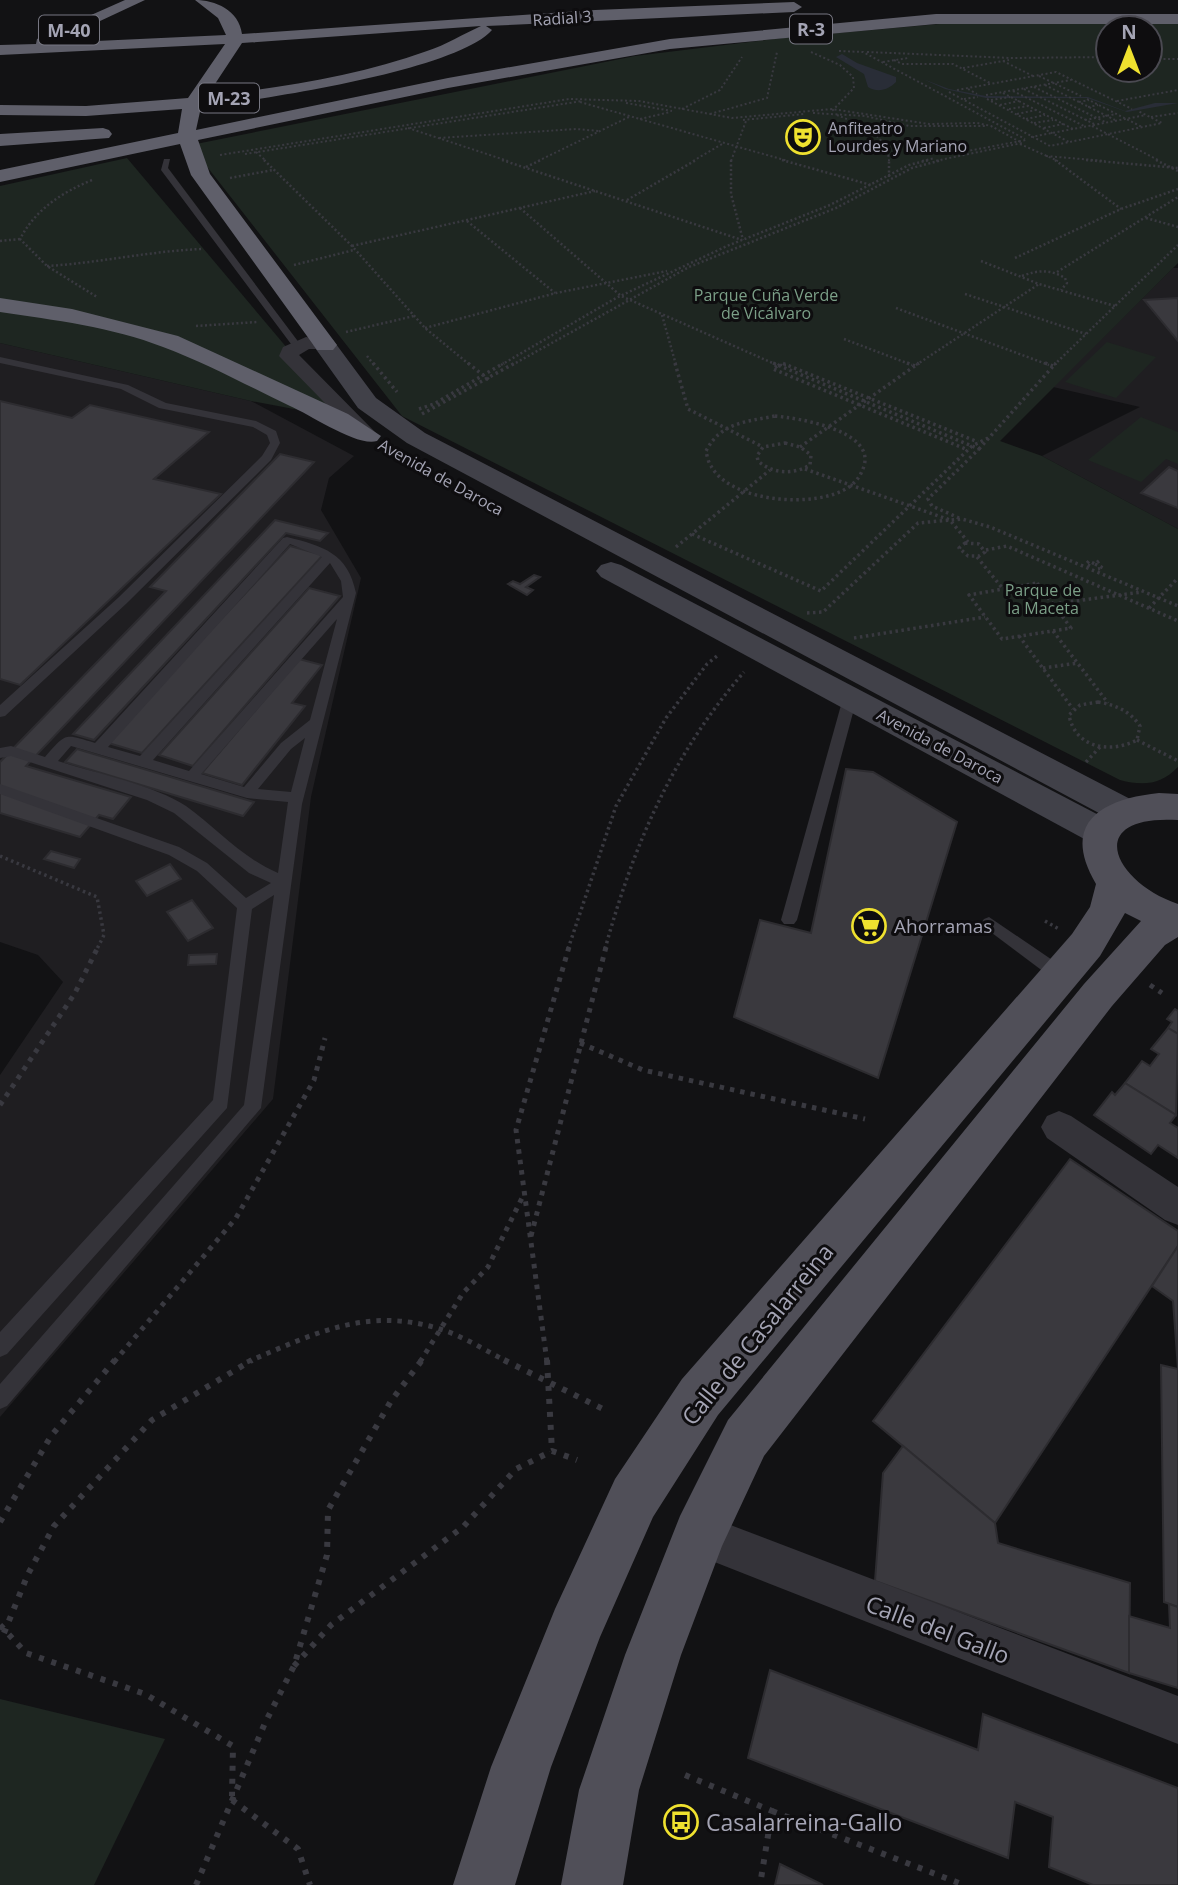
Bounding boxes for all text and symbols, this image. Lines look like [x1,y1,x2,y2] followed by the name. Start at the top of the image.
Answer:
[532,5,592,31] street label: Radial 3
[1094,14,1164,84] north arrow
[39,15,99,44] road number: M-40
[790,15,832,44] road number: R-3
[1121,19,1137,45] text: N
[199,84,259,113] road number: M-23
[828,117,967,157] place label: Anfiteatro Lourdes y Mariano
[784,118,822,156] theatre icon: Anfiteatro Lourdes y Mariano
[694,284,838,324] park label: Parque Cuña Verde de Vicálvaro
[374,433,508,521] street label: Avenida de Daroca
[1005,579,1081,619] park label: Parque de la Maceta
[873,703,1007,789] street label: Avenida de Daroca
[850,907,888,945] supermarket icon: Ahorramas
[894,913,992,939] place label: Ahorramas
[674,1237,840,1431] street label: Calle de Casalarreina
[862,1587,1014,1671] street label: Calle del Gallo
[662,1803,700,1841] bus stop icon: Casalarreina-Gallo
[706,1806,902,1838] place label: Casalarreina-Gallo

